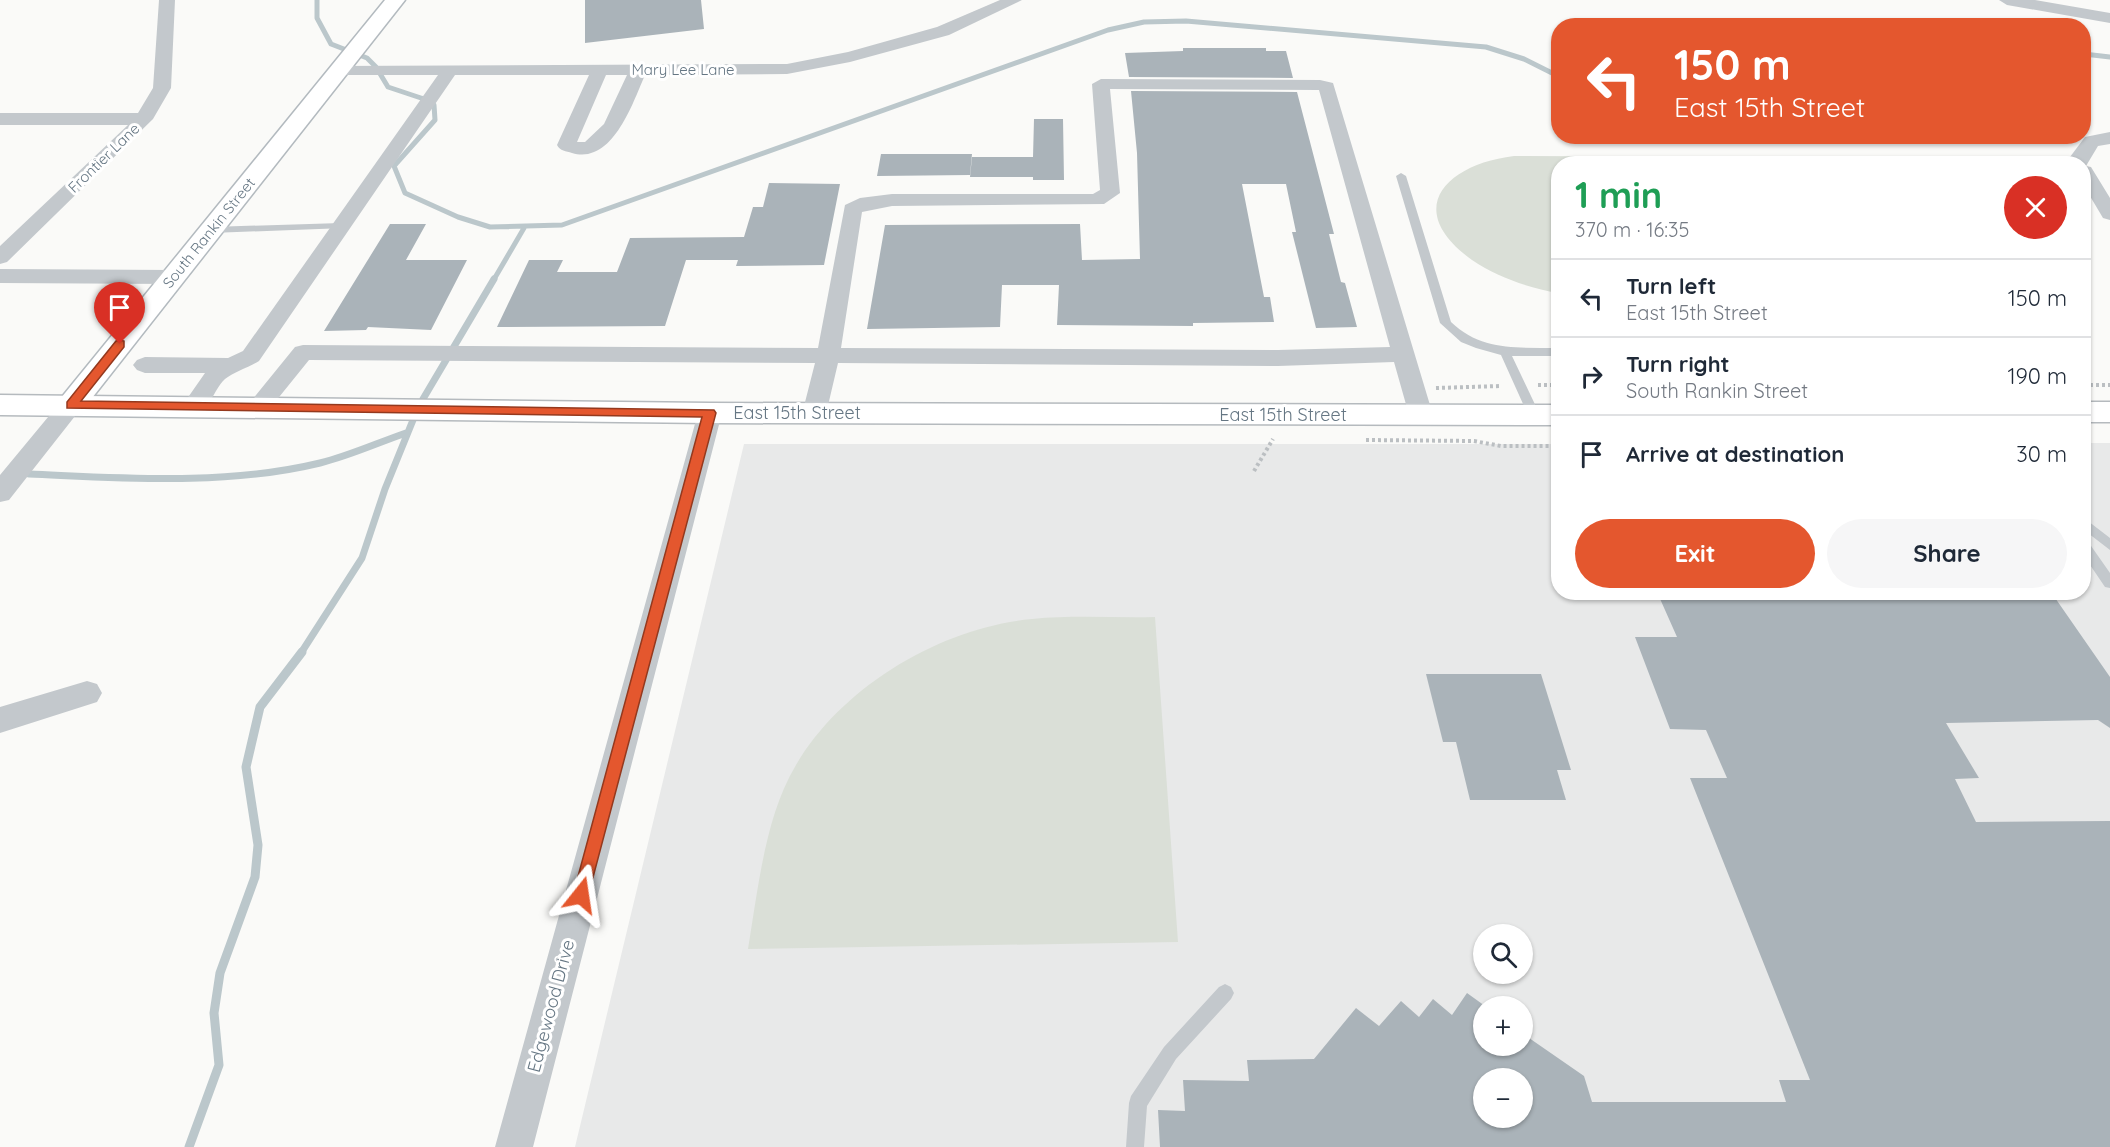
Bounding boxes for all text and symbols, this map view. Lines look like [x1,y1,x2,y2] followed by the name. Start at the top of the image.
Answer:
[1674,38,1791,91] text: 150 m
[1575,42,1653,120] icon: left
[631,60,735,79] street label: Mary Lee Lane
[1674,90,1865,124] text: East 15th Street
[64,119,143,197] street label: Frontier Lane
[1575,172,1662,217] text: 1 min
[158,174,259,292] street label: South Rankin Street
[2004,176,2067,239] button: close
[1575,217,1689,242] text: 370 m · 16:35
[1626,272,1716,300] text: Turn left
[94,282,145,344] pin
[1575,282,1608,315] icon: left
[2008,284,2067,312] text: 150 m
[103,291,136,324] icon: arrive
[1626,300,1768,325] text: East 15th Street
[1626,350,1730,378] text: Turn right
[1575,360,1608,393] icon: right
[2007,362,2067,390] text: 190 m
[1626,378,1808,403] text: South Rankin Street
[733,401,861,424] street label: East 15th Street
[1219,403,1347,426] street label: East 15th Street
[1575,438,1608,471] icon: arrive
[1626,440,1844,468] text: Arrive at destination
[2016,440,2067,468] text: 30 m
[1575,519,1815,588] button: Exit
[1827,519,2067,588] button: Share
[549,863,613,927] position arrow
[1473,924,1533,1128] map controls
[1473,924,1533,984] button: search
[522,937,579,1075] street label: Edgewood Drive
[1473,996,1533,1056] button: +
[1473,1068,1533,1128] button: −

